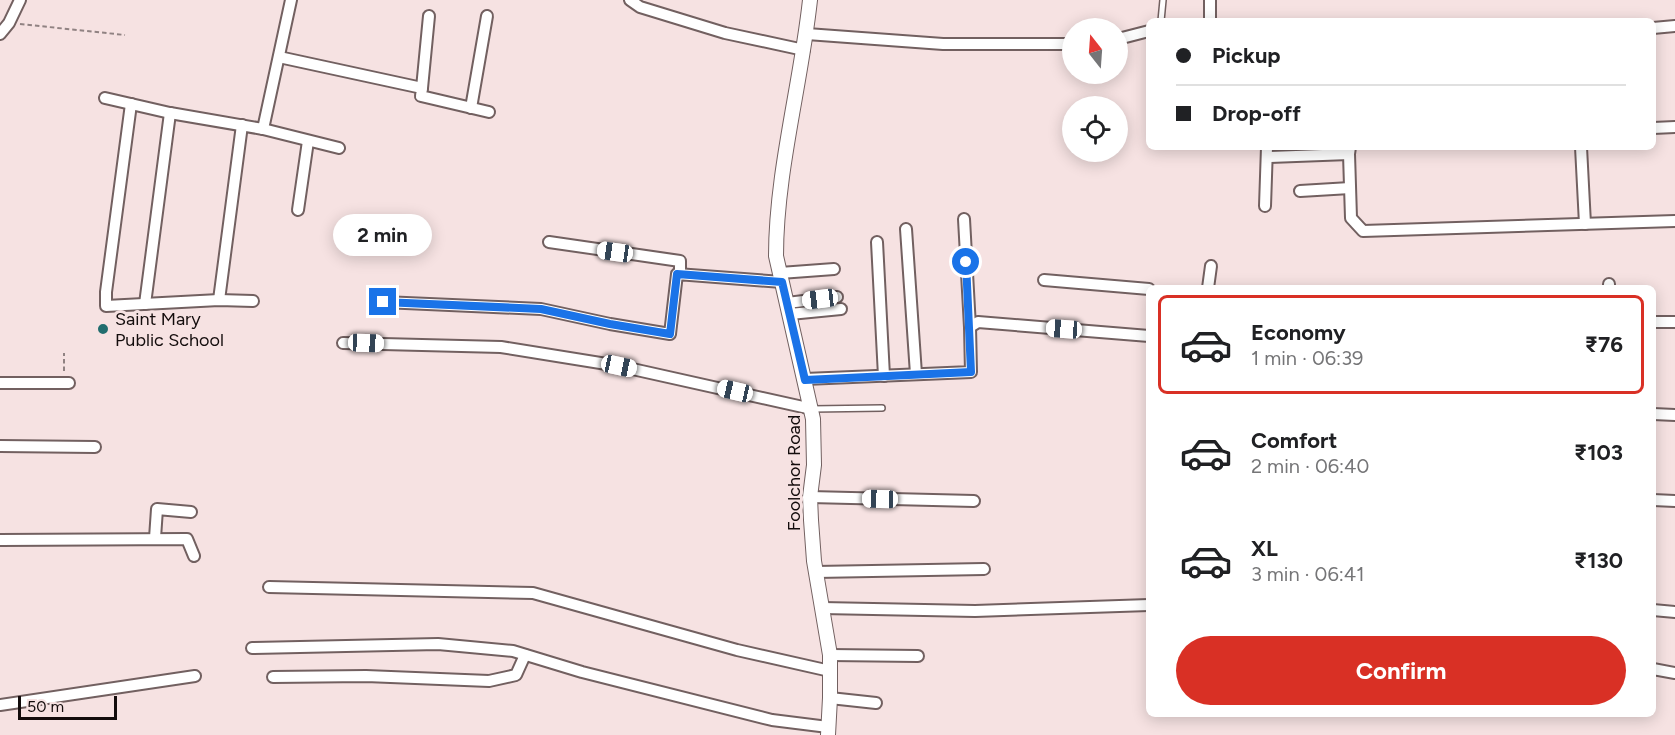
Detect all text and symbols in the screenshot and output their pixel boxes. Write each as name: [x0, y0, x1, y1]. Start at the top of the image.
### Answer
north arrow: [1062, 18, 1128, 84]
map controls: [1062, 18, 1128, 162]
text: Pickup: [1212, 42, 1281, 69]
button: locate: [1062, 96, 1128, 162]
text: Drop-off: [1212, 100, 1301, 127]
callout: 2 min: [334, 215, 433, 257]
text: 2 min: [357, 223, 408, 247]
car: [596, 241, 634, 263]
route start: [952, 248, 979, 275]
route end: [369, 288, 396, 315]
car: [801, 288, 839, 310]
place label: Saint Mary Public School: [115, 308, 224, 351]
icon: car: [1179, 318, 1233, 372]
car: [1045, 319, 1083, 339]
text: Economy: [1251, 319, 1346, 346]
marker: Saint Mary Public School: [96, 322, 110, 336]
text: ₹76: [1585, 331, 1623, 358]
car: [348, 333, 384, 353]
text: 1 min · 06:39: [1251, 346, 1363, 370]
car: [600, 353, 638, 379]
car: [715, 378, 755, 404]
street label: Foolchor Road: [783, 415, 805, 531]
icon: car: [1179, 426, 1233, 480]
text: Comfort: [1251, 427, 1337, 454]
text: ₹103: [1574, 439, 1623, 466]
text: 2 min · 06:40: [1251, 454, 1369, 478]
car: [862, 490, 898, 508]
icon: car: [1179, 534, 1233, 588]
text: XL: [1251, 535, 1278, 562]
text: ₹130: [1574, 547, 1623, 574]
text: 3 min · 06:41: [1251, 562, 1364, 586]
button: Confirm: [1176, 636, 1626, 705]
scale bar: [18, 693, 117, 720]
text: 50 m: [27, 697, 64, 716]

